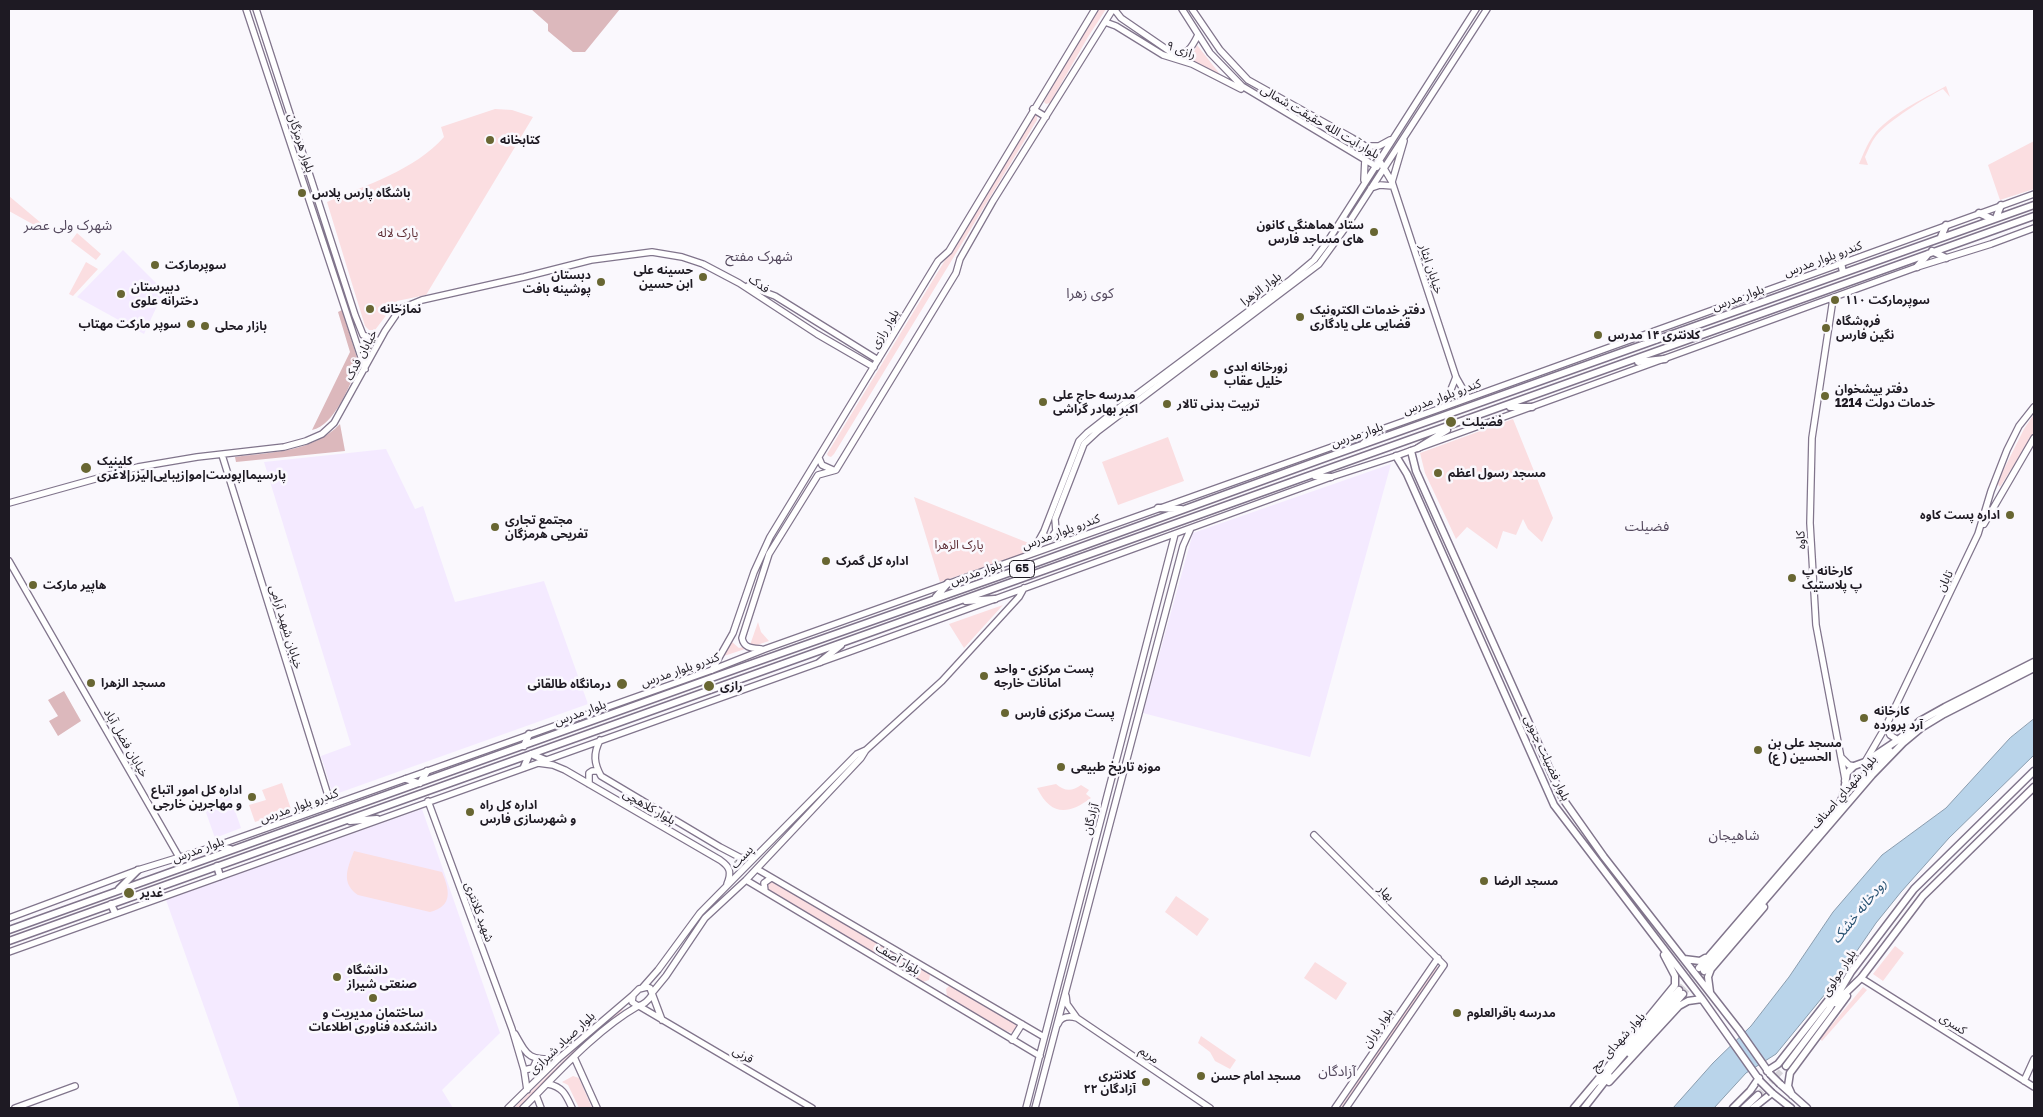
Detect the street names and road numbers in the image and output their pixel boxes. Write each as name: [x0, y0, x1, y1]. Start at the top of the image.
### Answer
street label: رازی ۹: [1164, 38, 1198, 62]
street label: بلوار آیت الله حقیقت شمالی: [1258, 82, 1382, 162]
street label: بلوار هرمزگان: [285, 112, 317, 174]
street label: کندرو بلوار مدرس: [1782, 238, 1864, 280]
street label: خیابان ایثار: [1416, 242, 1446, 296]
street label: بلوار الزهرا: [1238, 269, 1284, 309]
street label: فدک: [746, 272, 772, 296]
street label: بلوار مدرس: [1710, 282, 1766, 314]
street label: بلوار رازی: [868, 307, 902, 351]
street label: خیابان فدک: [342, 327, 380, 383]
street label: کندرو بلوار مدرس: [1401, 376, 1483, 418]
street label: بلوار مدرس: [1329, 419, 1385, 451]
street label: کندرو بلوار مدرس: [1020, 511, 1102, 553]
street label: کاوه: [1793, 530, 1809, 550]
street label: بلوار مدرس: [948, 557, 1004, 589]
road number: 65: [1010, 560, 1034, 578]
street label: تابان: [1934, 568, 1956, 594]
street label: خیابان شهید آرامی: [266, 583, 306, 671]
street label: کندرو بلوار مدرس: [639, 650, 721, 690]
street label: بلوار مدرس: [552, 697, 608, 729]
street label: خیابان فضل آباد: [101, 706, 151, 780]
street label: بلوار فضیلت جنوبی: [1521, 713, 1573, 803]
street label: بلوار شهداي اصناف: [1808, 752, 1880, 832]
street label: کندرو بلوار مدرس: [258, 786, 340, 826]
street label: بلوار کلاهچی: [620, 786, 678, 828]
street label: آزادگان: [1080, 802, 1102, 836]
street label: بلوار مدرس: [170, 834, 226, 866]
street label: پست: [727, 842, 757, 872]
street label: شهید کلانتری: [461, 880, 497, 944]
street label: بهار: [1375, 882, 1397, 904]
street label: بلوار آصف: [873, 940, 923, 978]
street label: بلوار مولوی: [1819, 947, 1859, 999]
street label: بلوار باران: [1360, 1005, 1396, 1051]
street label: بلوار صیاد شیرازی: [526, 1009, 598, 1077]
street label: بلوار شهدای حج: [1588, 1010, 1648, 1074]
street label: کسری: [1937, 1010, 1969, 1038]
street label: قرنی: [730, 1043, 756, 1067]
street label: مریم: [1136, 1043, 1162, 1067]

